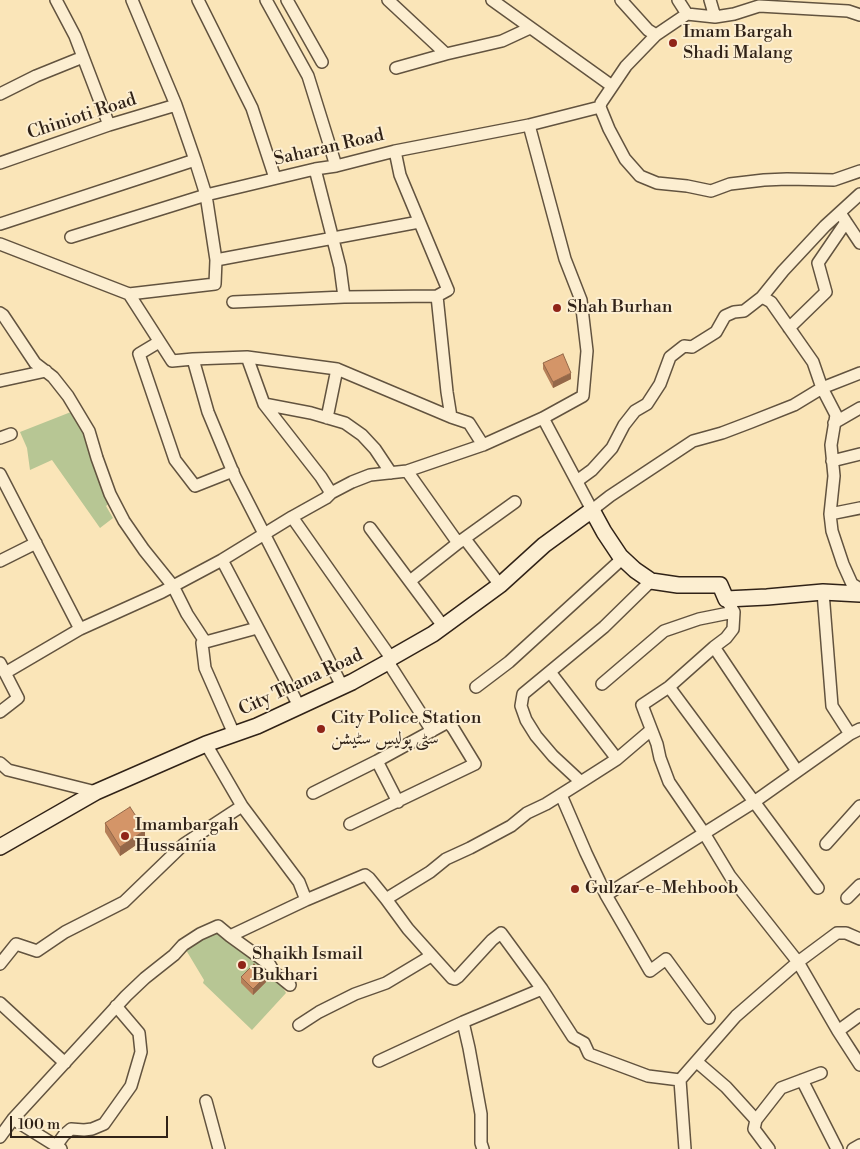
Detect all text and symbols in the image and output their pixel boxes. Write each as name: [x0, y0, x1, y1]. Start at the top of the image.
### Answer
place label: Imam Bargah Shadi Malang: [683, 22, 793, 64]
marker: Imam Bargah Shadi Malang: [667, 37, 679, 49]
street label: Chinioti Road: [25, 89, 139, 145]
street label: Saharan Road: [272, 125, 386, 171]
place label: Shah Burhan: [567, 297, 673, 319]
marker: Shah Burhan: [551, 302, 563, 314]
street label: City Thana Road: [236, 645, 366, 721]
place label: City Police Station سٹی پولیس سٹیشن: [331, 708, 482, 751]
marker: City Police Station سٹی پولیس سٹیشن: [315, 723, 327, 735]
place label: Imambargah Hussainia: [135, 815, 239, 858]
marker: Imambargah Hussainia: [119, 830, 131, 842]
place label: Gulzar-e-Mehboob: [585, 878, 738, 900]
marker: Gulzar-e-Mehboob: [569, 883, 581, 895]
place label: Shaikh Ismail Bukhari: [252, 944, 363, 986]
marker: Shaikh Ismail Bukhari: [236, 959, 248, 971]
scale bar: [12, 1106, 170, 1138]
text: 100 m: [18, 1115, 60, 1134]

